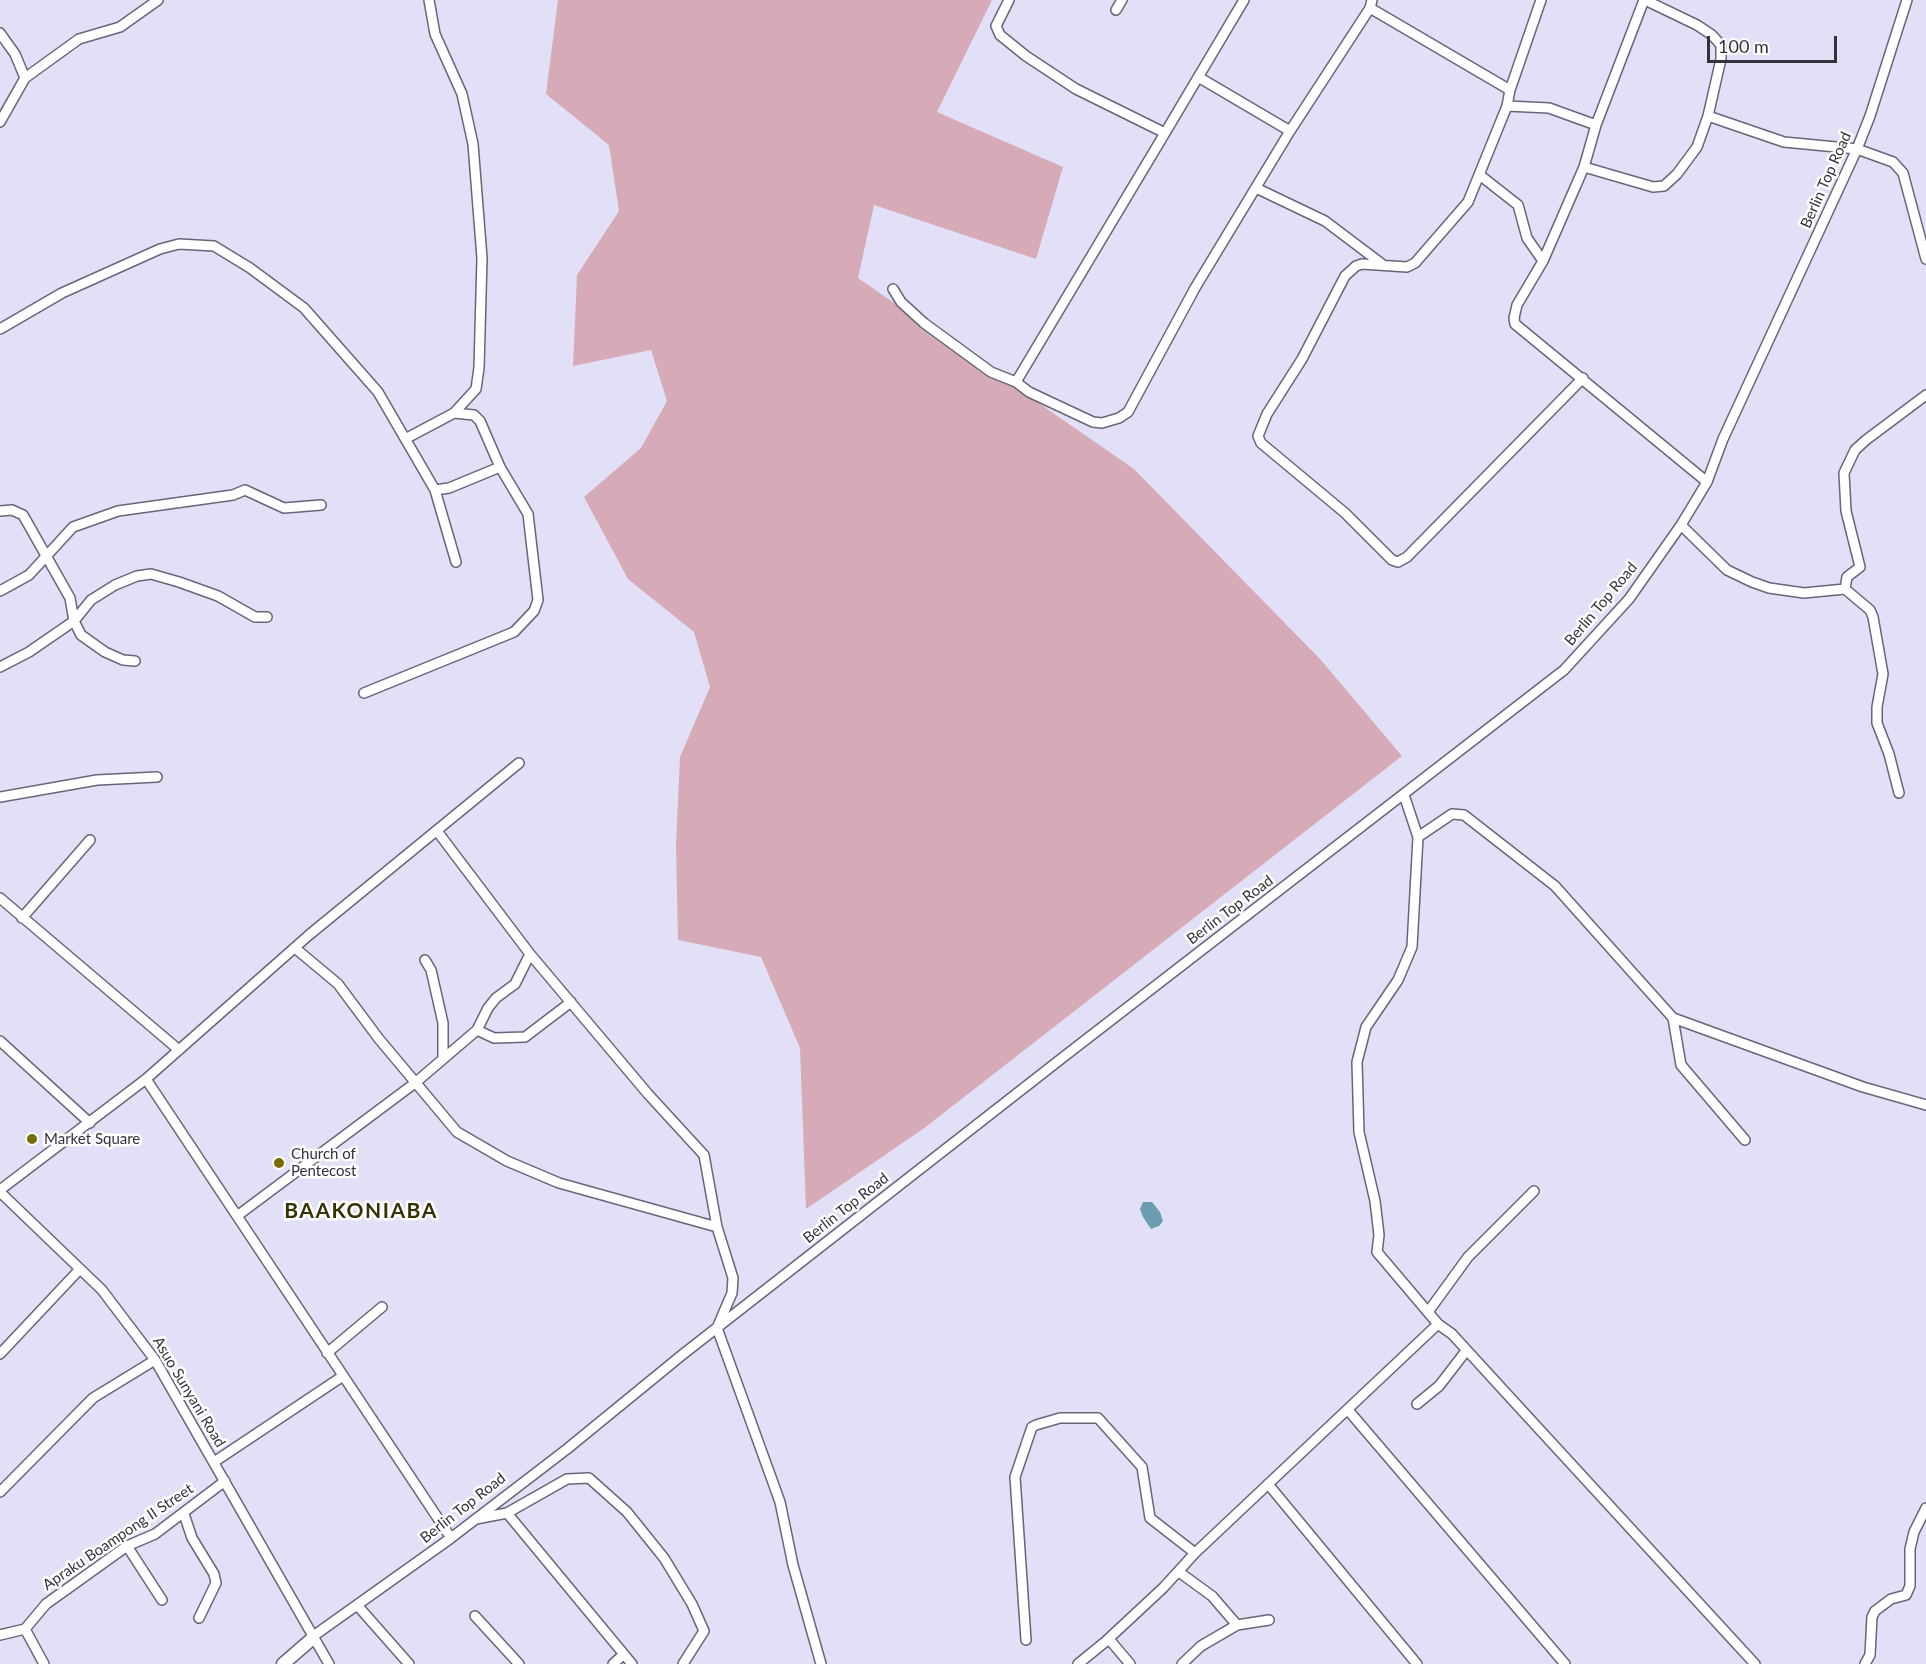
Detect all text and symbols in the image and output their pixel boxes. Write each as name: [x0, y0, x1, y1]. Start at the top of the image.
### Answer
scale bar: [1710, 24, 1840, 62]
text: 100 m: [1718, 35, 1769, 57]
street label: Berlin Top Road: [1797, 129, 1855, 231]
street label: Berlin Top Road: [1561, 559, 1641, 649]
street label: Berlin Top Road: [1183, 872, 1277, 948]
place label: Market Square: [44, 1130, 140, 1148]
marker: Market Square: [25, 1132, 39, 1146]
place label: Church of Pentecost: [291, 1145, 356, 1180]
marker: Church of Pentecost: [272, 1156, 286, 1170]
street label: Berlin Top Road: [800, 1169, 892, 1247]
district label: BAAKONIABA: [284, 1198, 438, 1224]
street label: Asuo Sunyani Road: [149, 1333, 229, 1451]
street label: Berlin Top Road: [417, 1469, 509, 1547]
street label: Apraku Boampong II Street: [39, 1480, 197, 1594]

